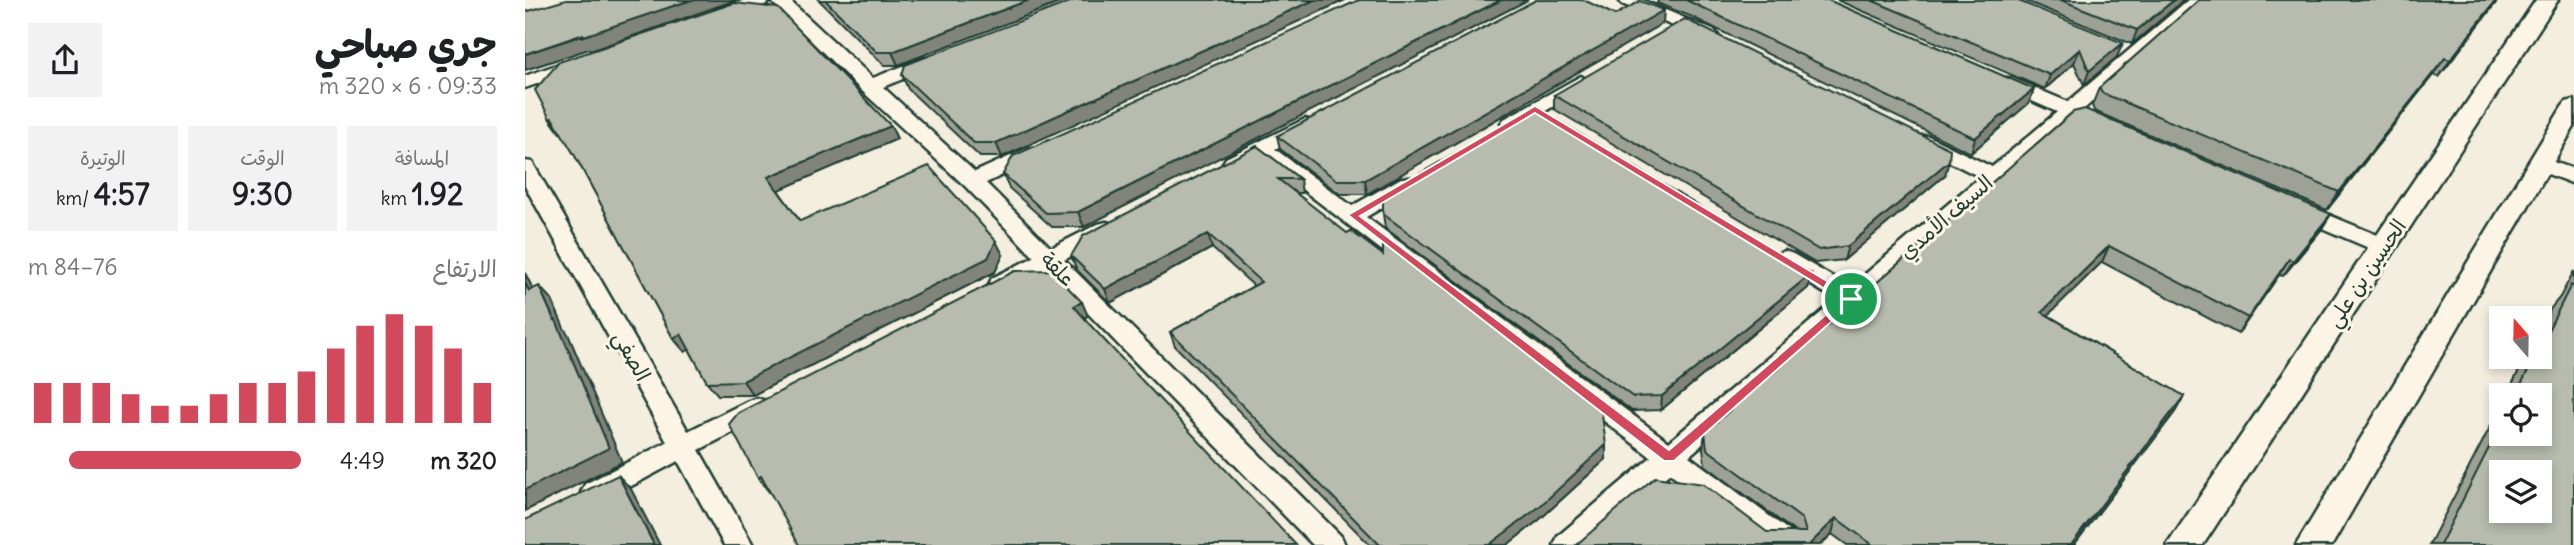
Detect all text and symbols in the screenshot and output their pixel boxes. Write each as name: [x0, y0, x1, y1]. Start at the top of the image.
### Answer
text: جري صباحي: [314, 21, 497, 68]
button: share: [28, 23, 102, 97]
text: 09:33 · 6 × 320 m: [319, 71, 497, 100]
text: الوتيرة: [80, 146, 126, 170]
text: الوقت: [240, 146, 285, 170]
text: المسافة: [395, 146, 449, 170]
street label: السيف الأمدي: [1894, 169, 2000, 267]
text: 4:57: [94, 175, 150, 213]
text: 9:30: [232, 175, 293, 213]
text: 1.92: [412, 175, 464, 213]
text: /km: [56, 186, 94, 210]
text: km: [381, 186, 412, 210]
street label: الحسين بن علي: [2320, 214, 2417, 336]
street label: علقة: [1035, 246, 1081, 292]
text: 76–84 m: [28, 252, 118, 281]
text: الارتفاع: [433, 254, 497, 283]
pin: [1821, 269, 1881, 329]
icon: arrive: [1832, 280, 1870, 318]
north arrow: [2489, 306, 2551, 369]
map controls: [2489, 306, 2552, 523]
street label: الصفي: [602, 326, 657, 389]
button: locate: [2489, 383, 2552, 446]
text: 4:49: [340, 446, 385, 475]
text: 320 m: [431, 446, 497, 475]
button: layers: [2489, 460, 2552, 523]

